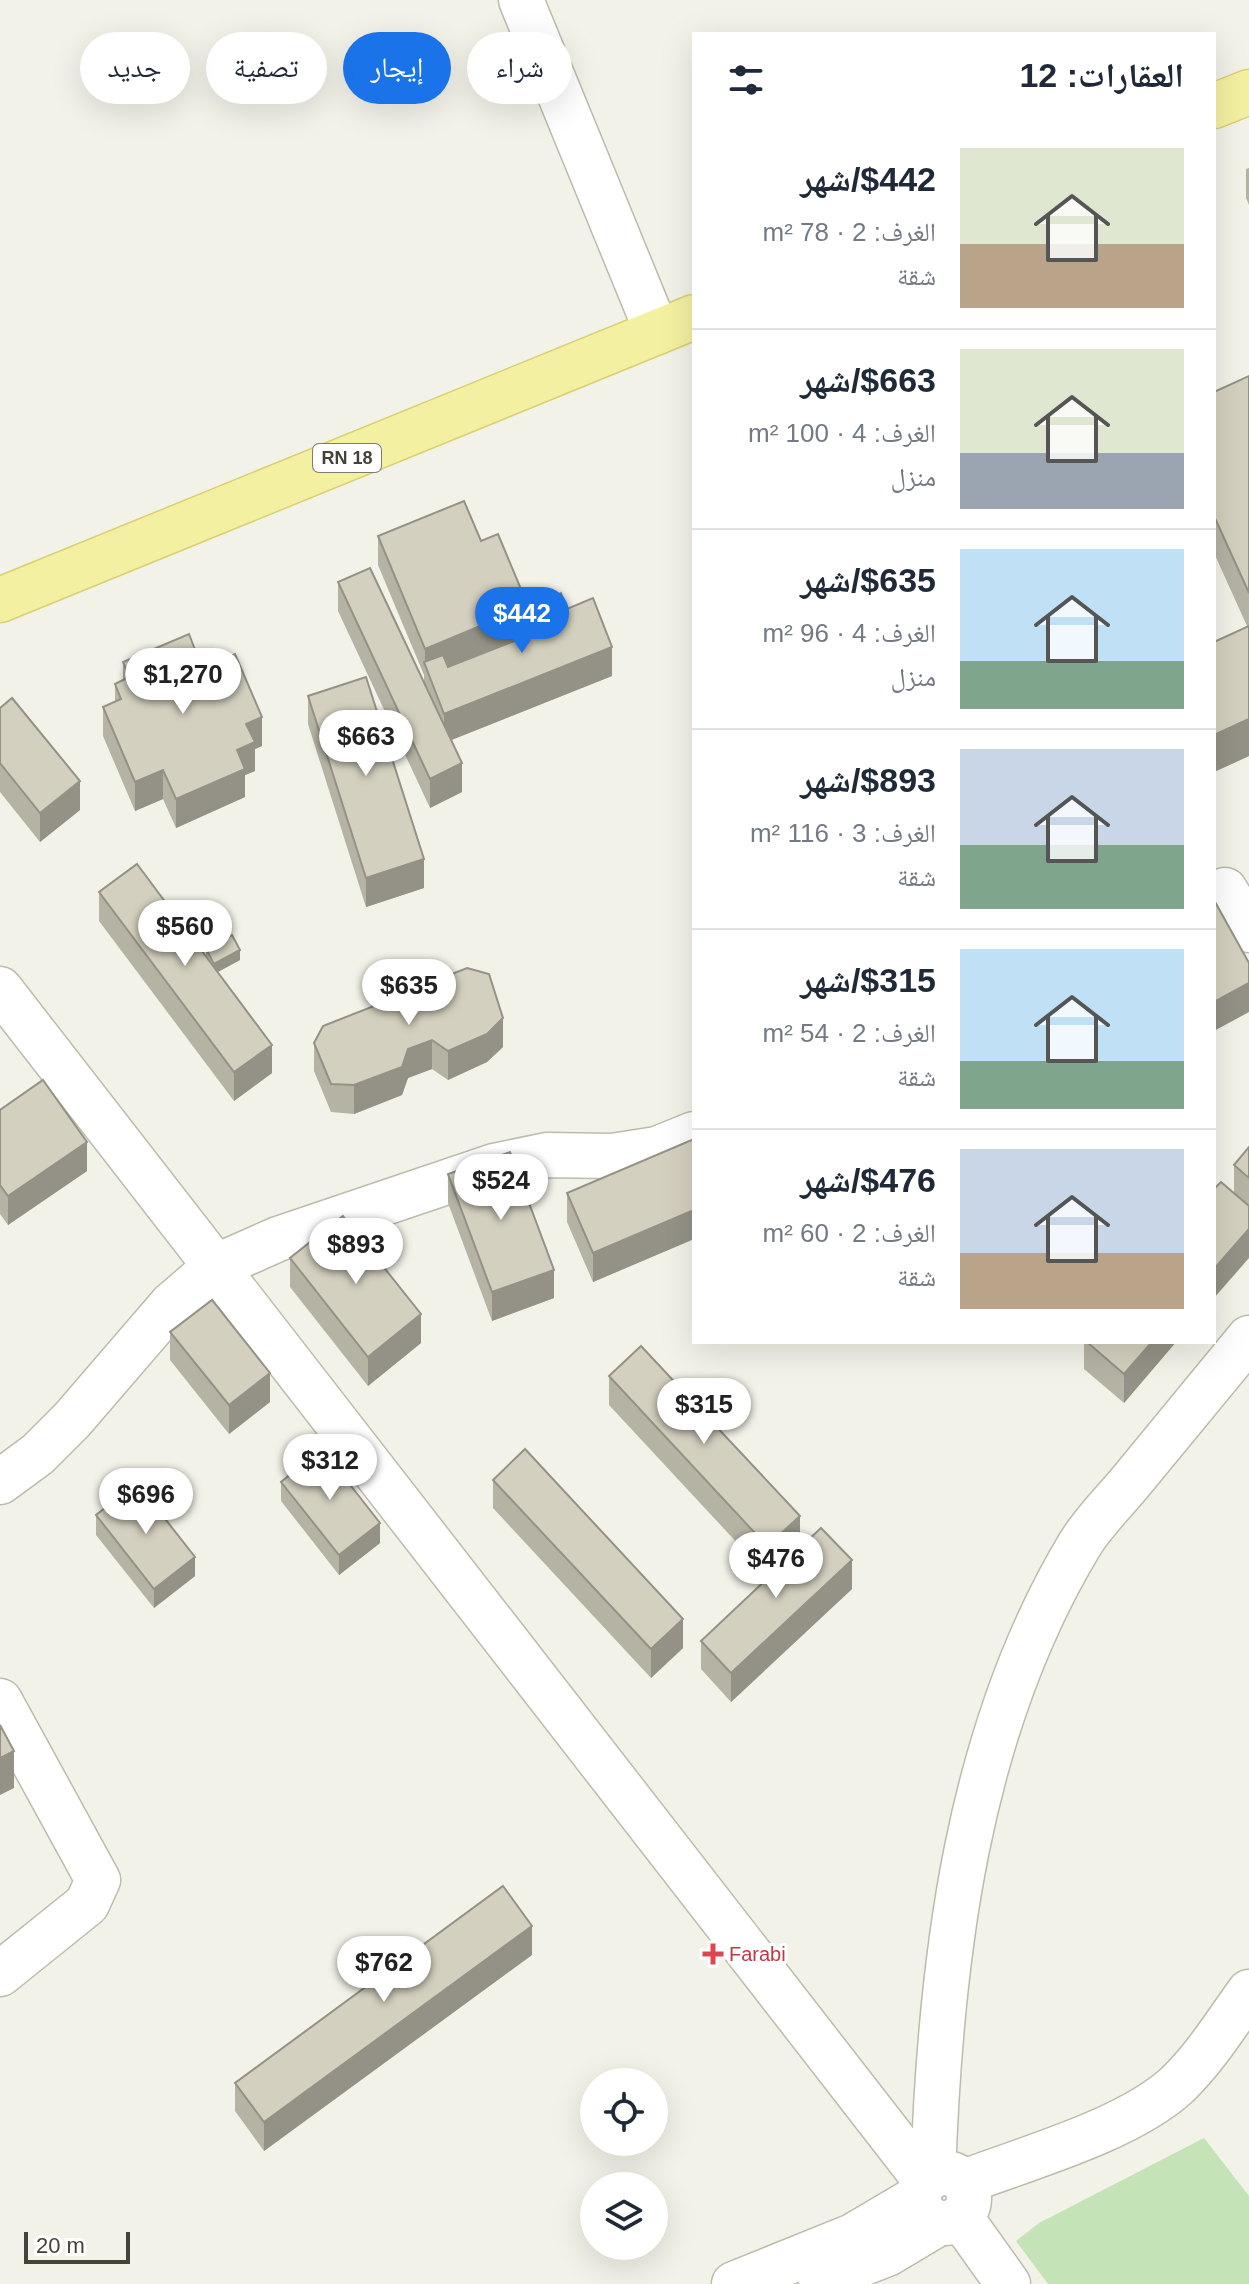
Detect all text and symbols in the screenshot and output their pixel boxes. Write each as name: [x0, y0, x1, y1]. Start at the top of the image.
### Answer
chip: جديد: [80, 32, 190, 104]
chip: تصفية: [206, 32, 327, 104]
chip: إيجار: [343, 32, 451, 104]
chip: شراء: [467, 32, 572, 104]
text: العقارات: 12: [1019, 56, 1184, 94]
icon: filters: [724, 58, 768, 102]
text: $442/شهر: [800, 160, 936, 198]
icon: home: [1024, 180, 1120, 276]
text: الغرف: 2 · 78 m²: [762, 217, 936, 247]
text: شقة: [897, 261, 936, 291]
text: $663/شهر: [800, 361, 936, 399]
icon: home: [1024, 381, 1120, 477]
text: الغرف: 4 · 100 m²: [748, 418, 936, 448]
road number: RN 18: [313, 444, 381, 472]
text: منزل: [891, 462, 936, 492]
text: $635/شهر: [800, 561, 936, 599]
icon: home: [1024, 581, 1120, 677]
pin: $442: [475, 587, 569, 655]
text: $442: [493, 598, 551, 628]
text: الغرف: 4 · 96 m²: [762, 618, 936, 648]
pin: $1,270: [118, 648, 248, 716]
text: $1,270: [143, 659, 223, 689]
text: منزل: [891, 662, 936, 692]
pin: $663: [319, 710, 413, 778]
text: $663: [337, 721, 395, 751]
text: $893/شهر: [800, 761, 936, 799]
icon: home: [1024, 781, 1120, 877]
text: الغرف: 3 · 116 m²: [750, 818, 936, 848]
text: شقة: [897, 862, 936, 892]
pin: $560: [138, 900, 232, 968]
text: $560: [156, 911, 214, 941]
pin: $635: [362, 959, 456, 1027]
text: $315/شهر: [800, 961, 936, 999]
text: $635: [380, 970, 438, 1000]
icon: home: [1024, 981, 1120, 1077]
text: الغرف: 2 · 54 m²: [762, 1018, 936, 1048]
text: شقة: [897, 1062, 936, 1092]
pin: $524: [454, 1154, 548, 1222]
text: $476/شهر: [800, 1161, 936, 1199]
text: $524: [472, 1165, 530, 1195]
icon: home: [1024, 1181, 1120, 1277]
pin: $893: [309, 1218, 403, 1286]
text: الغرف: 2 · 60 m²: [762, 1218, 936, 1248]
text: $893: [327, 1229, 385, 1259]
text: شقة: [897, 1262, 936, 1292]
pin: $315: [657, 1378, 751, 1446]
text: $315: [675, 1389, 733, 1419]
pin: $312: [283, 1434, 377, 1502]
text: $312: [301, 1445, 359, 1475]
pin: $696: [99, 1468, 193, 1536]
text: $696: [117, 1479, 175, 1509]
pin: $476: [729, 1532, 823, 1600]
text: $476: [747, 1543, 805, 1573]
pin: $762: [337, 1936, 431, 2004]
place label: Farabi: [729, 1943, 786, 1965]
marker: Farabi: [704, 1945, 722, 1963]
text: $762: [355, 1947, 413, 1977]
map controls: [580, 2068, 668, 2260]
button: locate: [580, 2068, 668, 2156]
button: layers: [580, 2172, 668, 2260]
scale bar: [24, 2228, 130, 2264]
text: 20 m: [36, 2233, 85, 2258]

